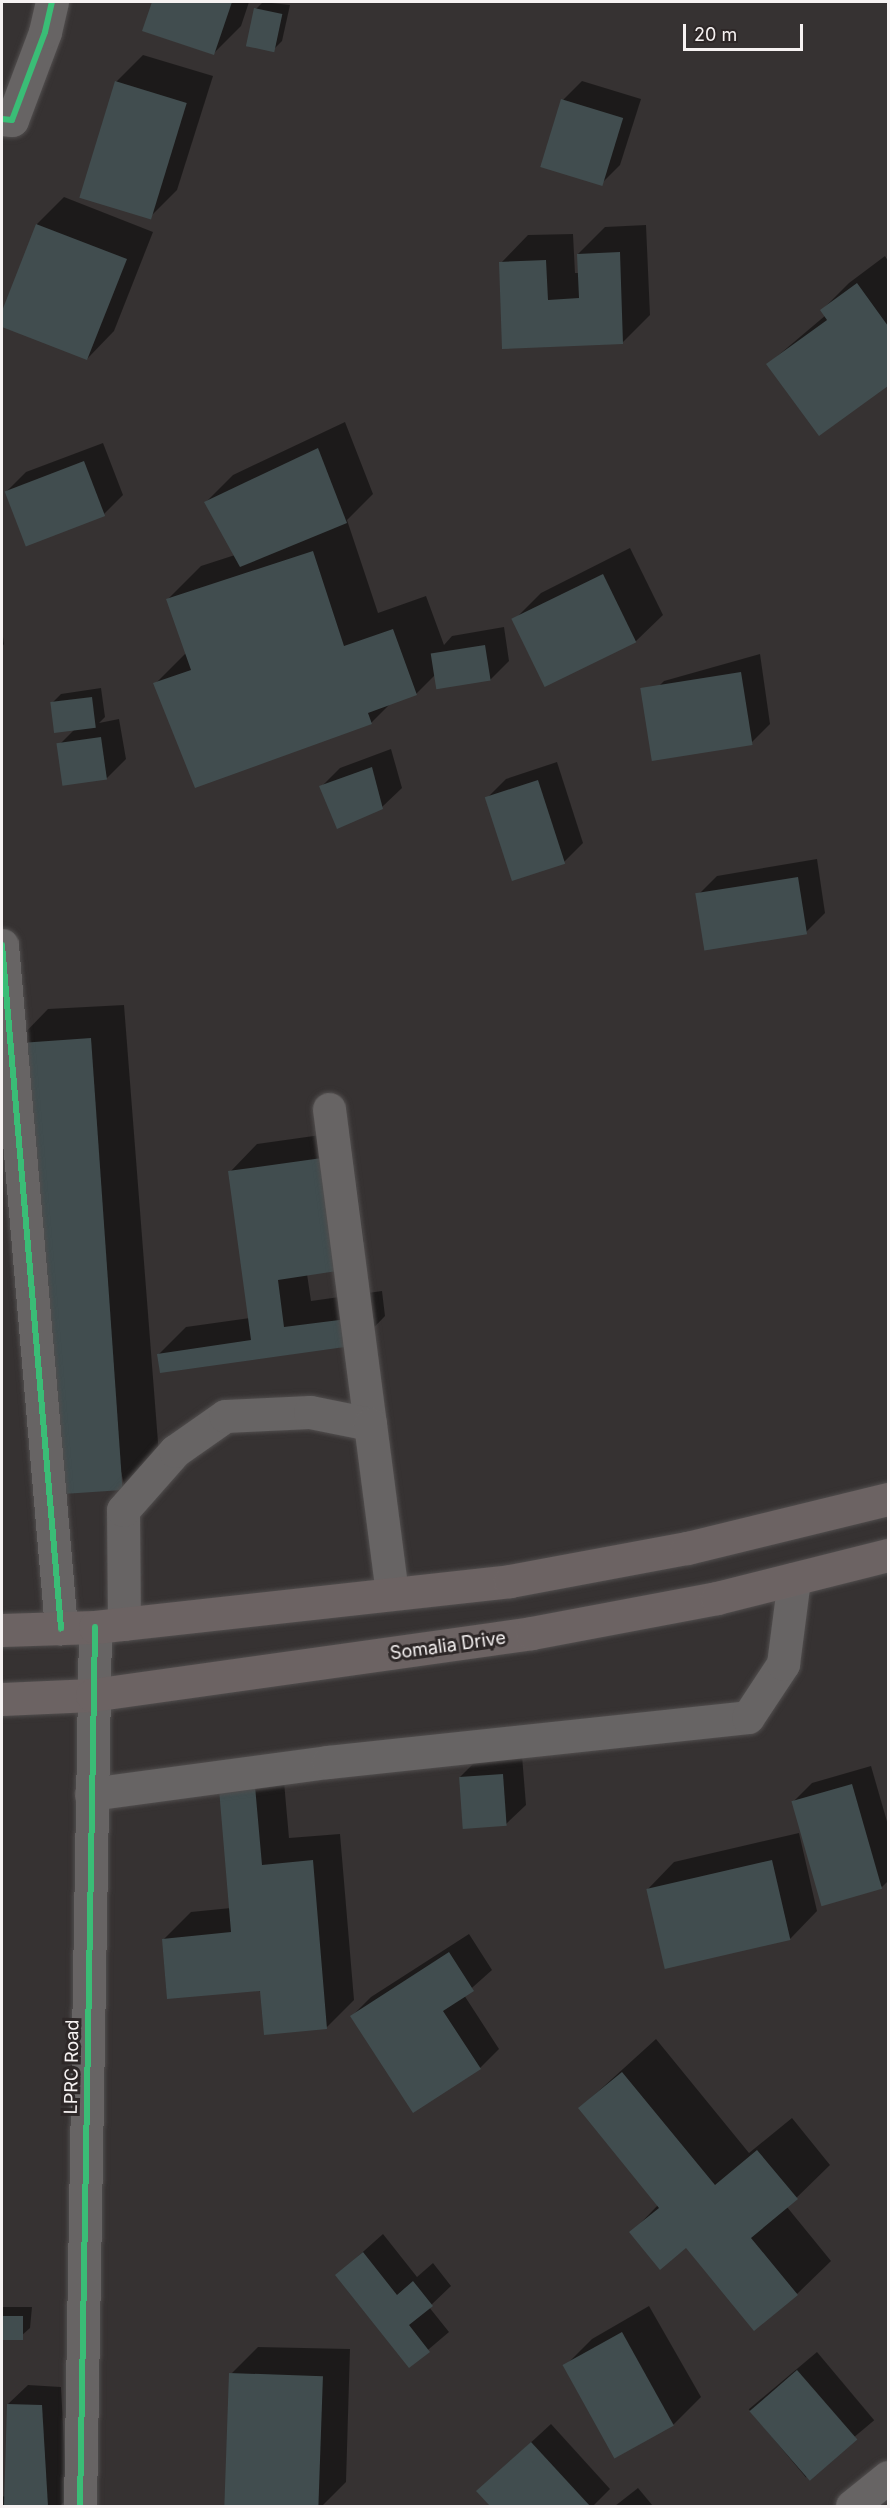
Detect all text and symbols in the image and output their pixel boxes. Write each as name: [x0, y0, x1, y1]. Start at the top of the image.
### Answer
scale bar: [686, 12, 806, 50]
text: 20 m: [694, 24, 737, 45]
street label: Somalia Drive: [389, 1627, 507, 1665]
street label: LPRC Road: [60, 2019, 84, 2115]

